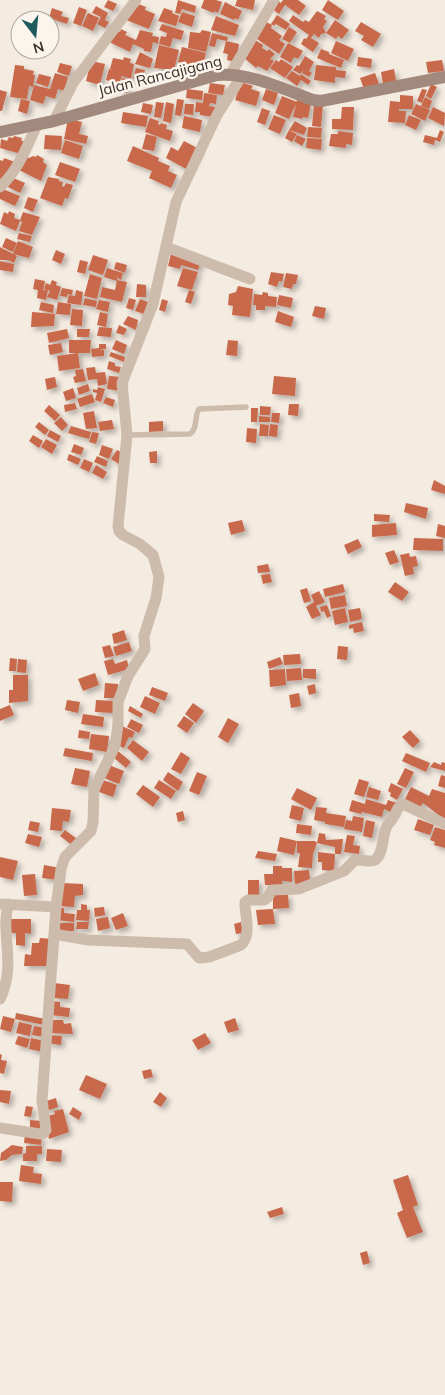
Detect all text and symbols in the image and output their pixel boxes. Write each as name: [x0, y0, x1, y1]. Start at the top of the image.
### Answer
north arrow: [10, 10, 60, 60]
text: N: [31, 37, 46, 58]
street label: Jalan Rancajigang: [96, 51, 224, 100]

